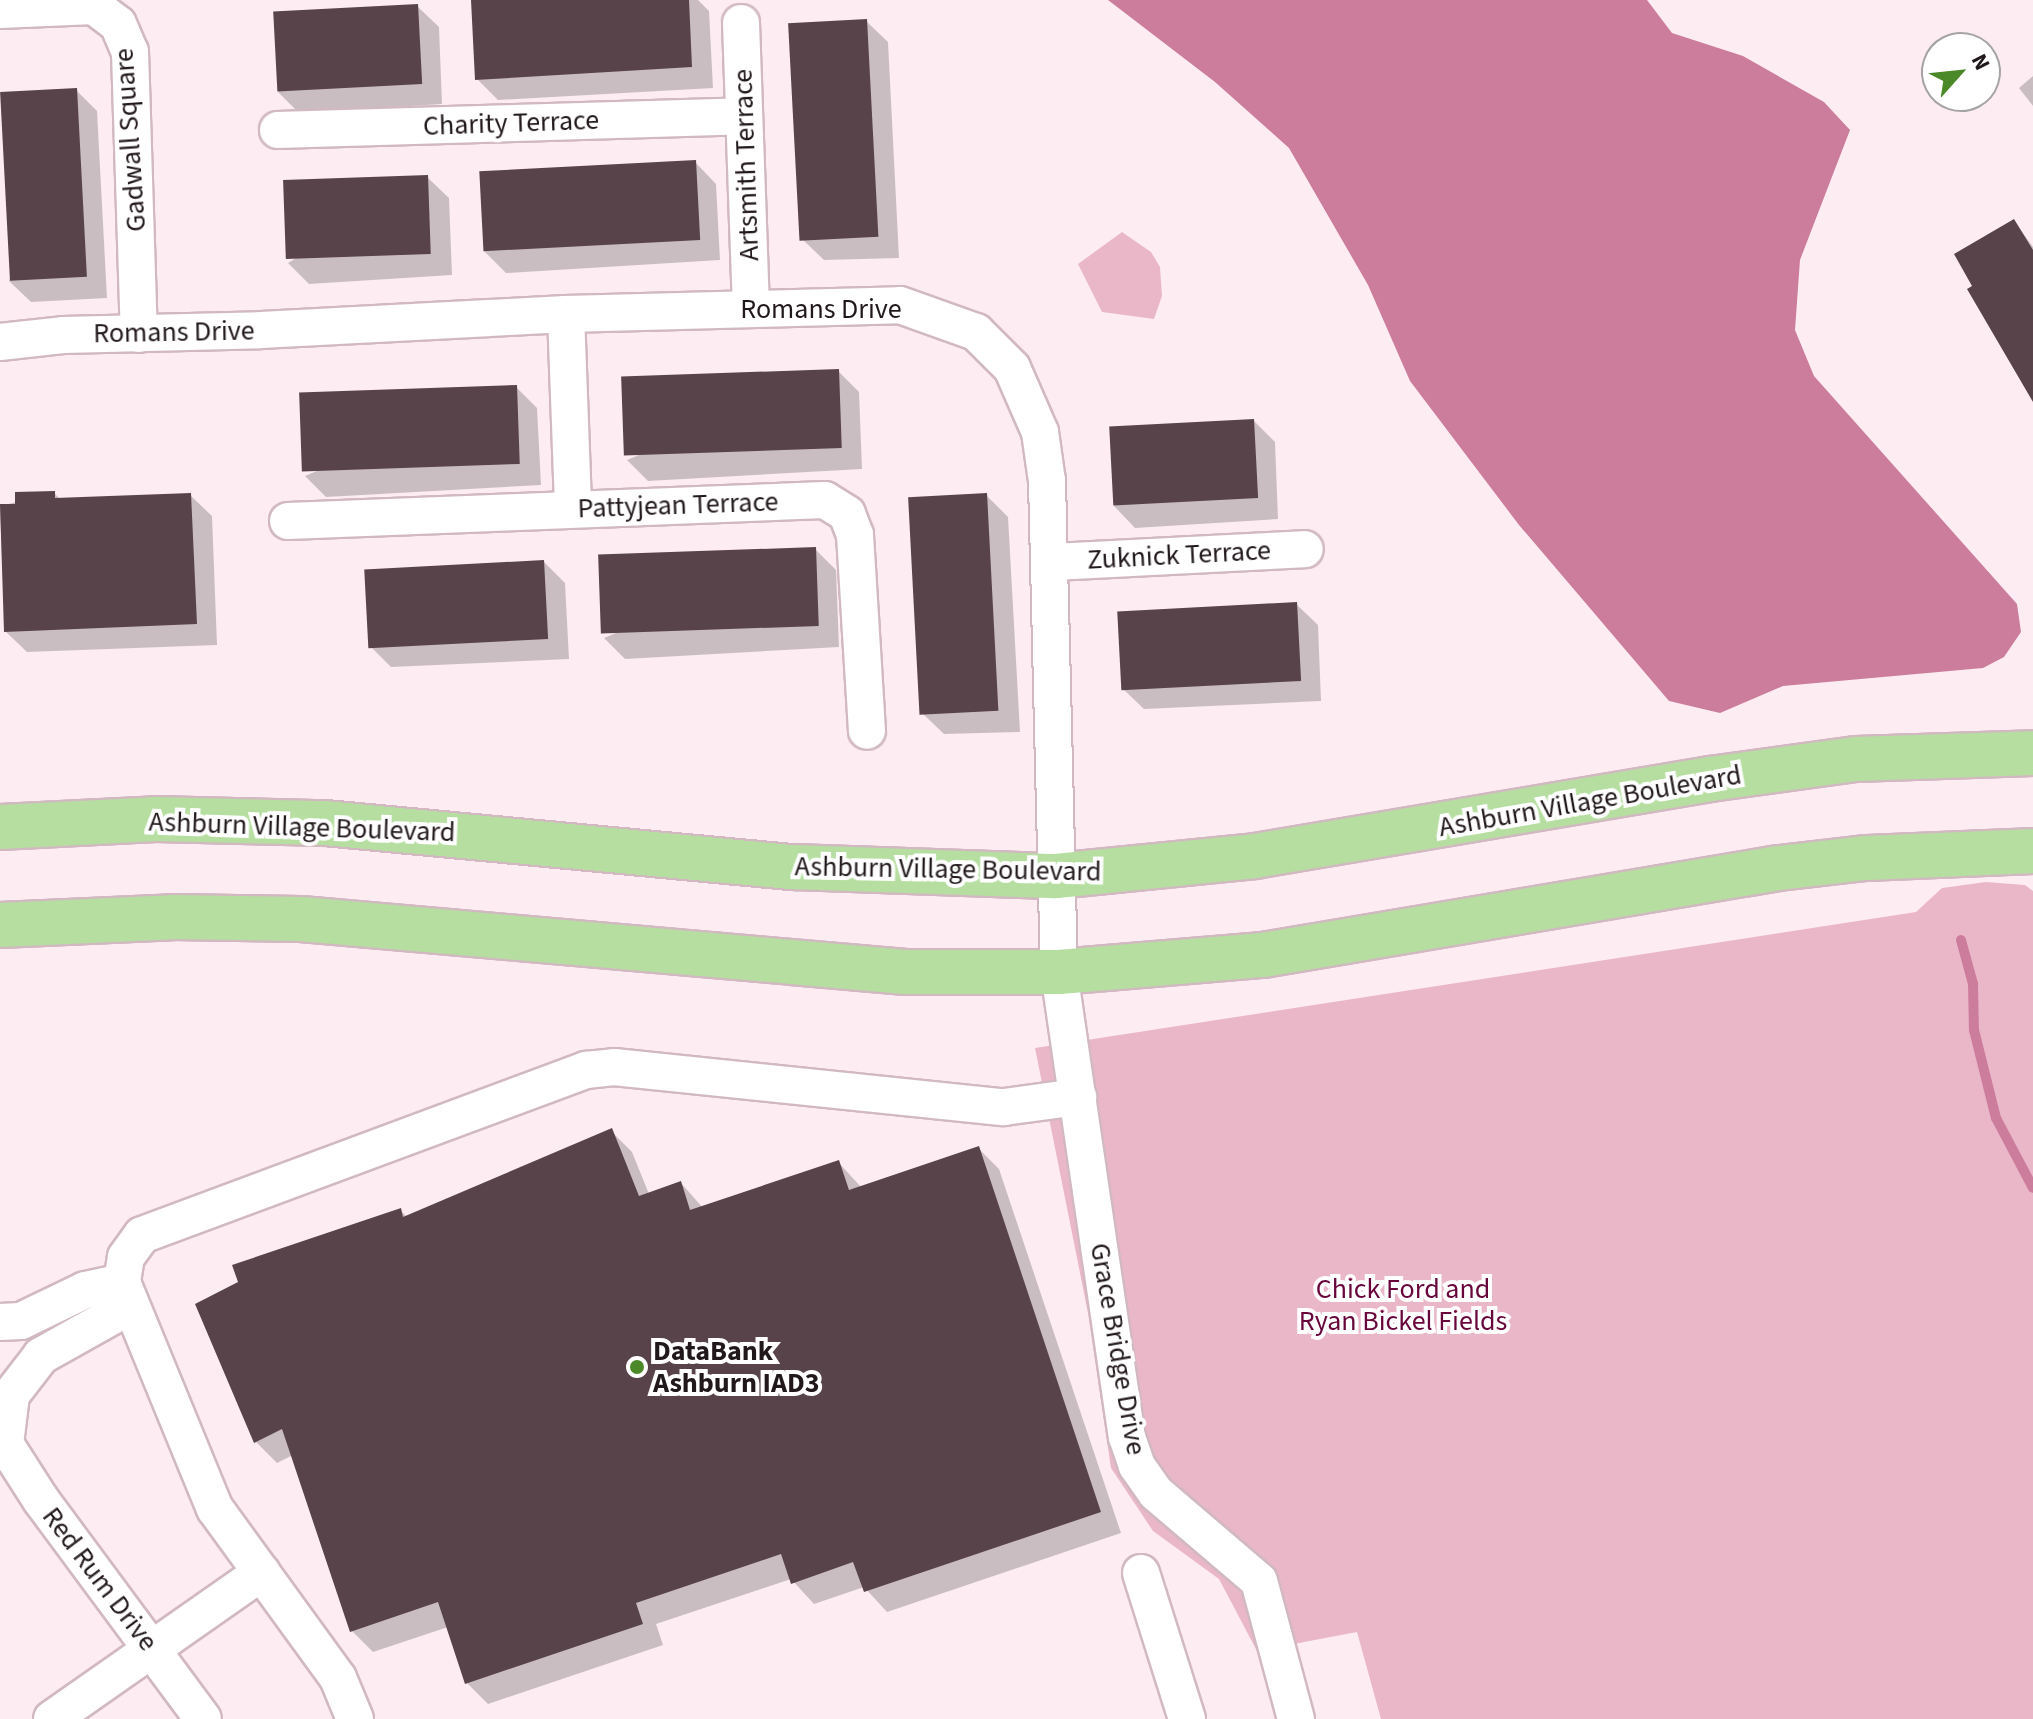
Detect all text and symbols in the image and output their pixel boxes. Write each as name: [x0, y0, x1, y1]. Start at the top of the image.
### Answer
north arrow: [1921, 32, 2001, 112]
street label: Gadwall Square: [107, 47, 153, 233]
text: N: [1963, 48, 1998, 76]
street label: Artsmith Terrace: [726, 68, 766, 262]
street label: Charity Terrace: [422, 103, 600, 143]
street label: Romans Drive: [740, 292, 902, 326]
street label: Romans Drive: [93, 314, 255, 350]
street label: Pattyjean Terrace: [577, 485, 779, 525]
street label: Zuknick Terrace: [1086, 533, 1272, 577]
street label: Ashburn Village Boulevard: [1436, 758, 1744, 844]
street label: Ashburn Village Boulevard: [148, 805, 456, 849]
street label: Ashburn Village Boulevard: [794, 850, 1102, 888]
street label: Grace Bridge Drive: [1083, 1240, 1153, 1458]
park label: Chick Ford and Ryan Bickel Fields: [1299, 1272, 1507, 1338]
place label: DataBank Ashburn IAD3: [653, 1334, 820, 1400]
marker: DataBank Ashburn IAD3: [628, 1358, 646, 1376]
street label: Red Rum Drive: [35, 1500, 165, 1658]

